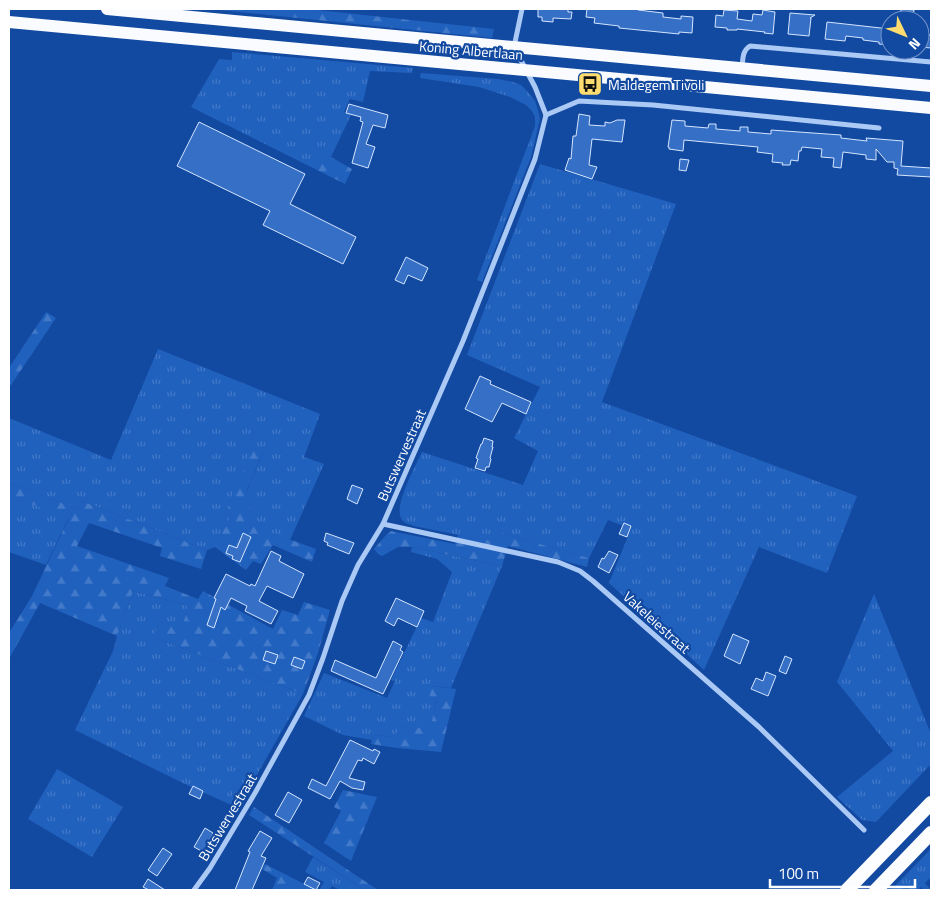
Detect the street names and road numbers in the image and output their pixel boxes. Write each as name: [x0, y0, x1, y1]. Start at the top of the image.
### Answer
street label: Koning Albertlaan: [418, 35, 524, 65]
street label: Butswervestraat: [371, 406, 431, 504]
street label: Vakeleiestraat: [619, 586, 695, 658]
street label: Butswervestraat: [193, 769, 261, 865]

